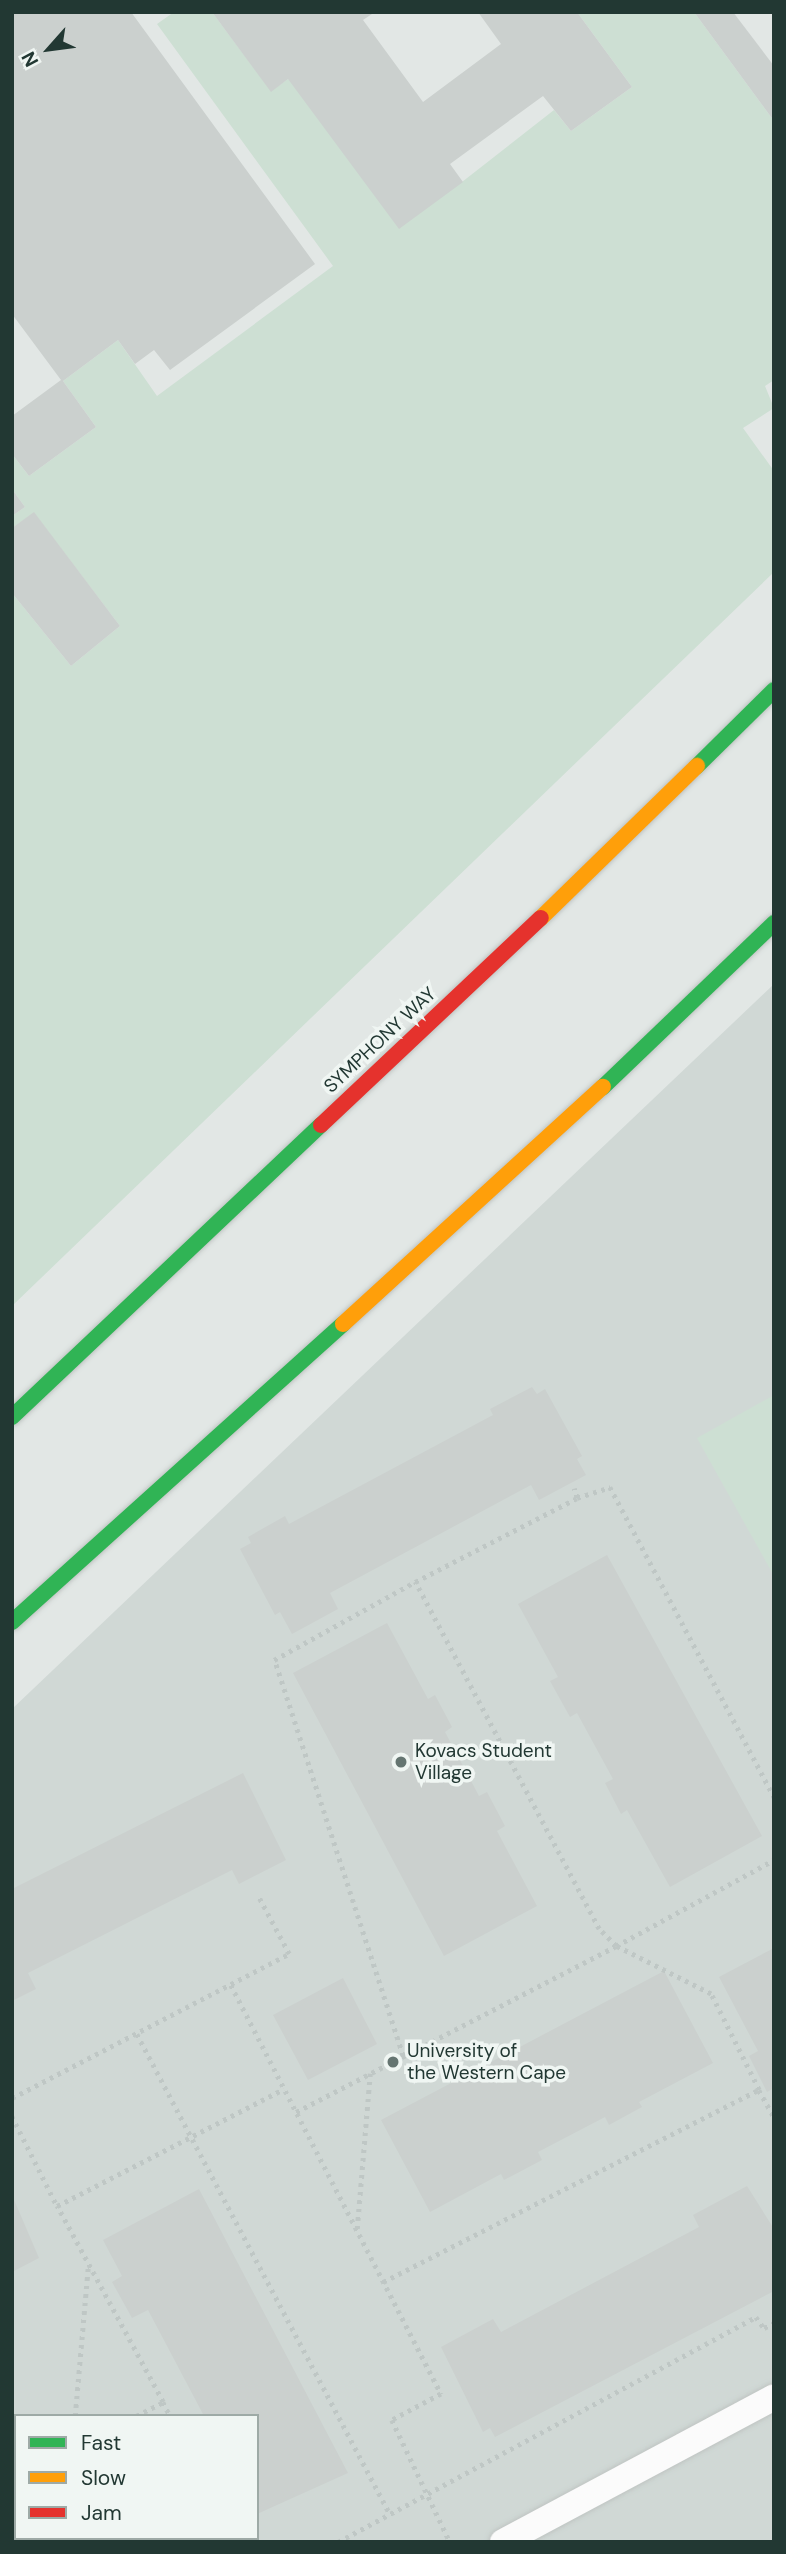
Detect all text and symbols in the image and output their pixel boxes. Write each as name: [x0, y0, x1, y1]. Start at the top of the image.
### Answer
north arrow: [14, 14, 84, 84]
text: N: [16, 47, 44, 71]
street label: SYMPHONY WAY: [319, 982, 441, 1098]
place label: Kovacs Student Village: [415, 1740, 552, 1784]
marker: Kovacs Student Village: [393, 1754, 409, 1770]
place label: University of the Western Cape: [407, 2040, 566, 2084]
marker: University of the Western Cape: [385, 2054, 401, 2070]
legend: [14, 2414, 259, 2540]
text: Fast: [81, 2429, 121, 2457]
text: Slow: [81, 2464, 126, 2492]
text: Jam: [81, 2499, 122, 2527]

